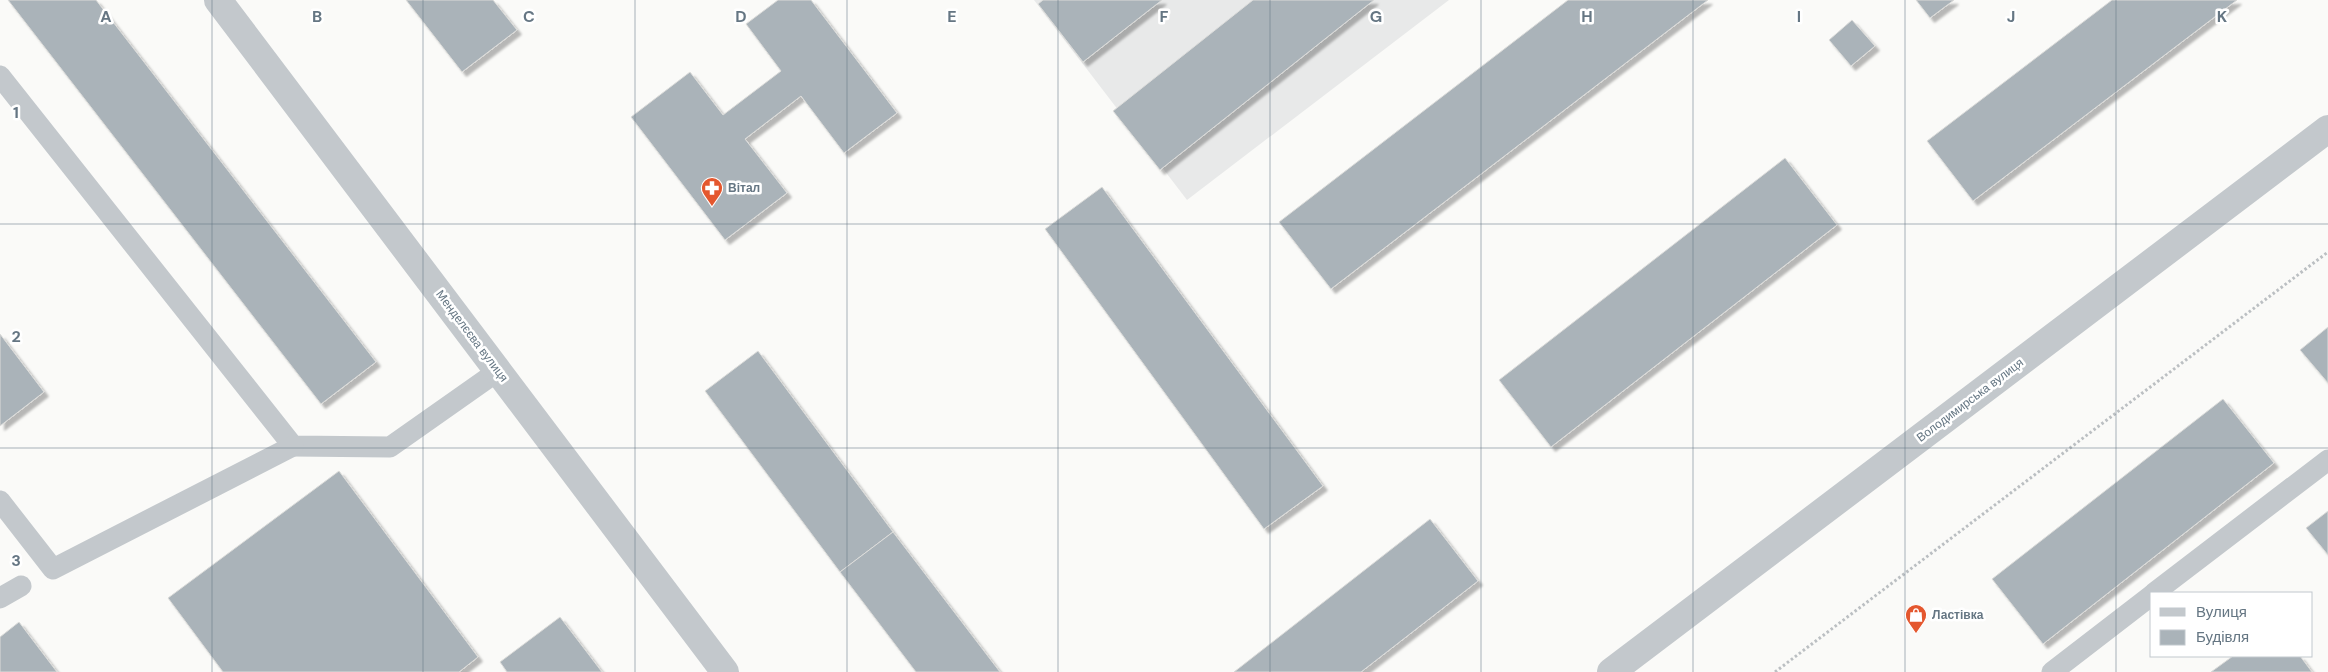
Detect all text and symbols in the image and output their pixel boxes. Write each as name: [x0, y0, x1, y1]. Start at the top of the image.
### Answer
text: A: [100, 6, 112, 27]
text: B: [312, 6, 322, 27]
text: C: [523, 6, 535, 27]
text: D: [735, 6, 747, 27]
text: E: [947, 6, 957, 27]
text: F: [1160, 6, 1169, 27]
text: G: [1370, 6, 1382, 27]
text: H: [1581, 6, 1593, 27]
text: I: [1797, 6, 1801, 27]
text: J: [2007, 6, 2015, 27]
text: K: [2217, 6, 2228, 27]
text: 1: [13, 102, 19, 123]
pharmacy icon: Вітал: [700, 176, 724, 207]
place label: Вітал: [728, 180, 760, 196]
street label: Менделєєва вулиця: [432, 287, 512, 385]
text: 2: [11, 326, 21, 347]
street label: Володимирська вулиця: [1913, 355, 2027, 445]
text: 3: [11, 550, 21, 571]
legend: [2150, 592, 2313, 657]
text: Вулиця: [2196, 602, 2247, 622]
shop icon: Ластівка: [1904, 603, 1928, 634]
place label: Ластівка: [1932, 607, 1984, 623]
text: Будівля: [2196, 627, 2249, 647]

